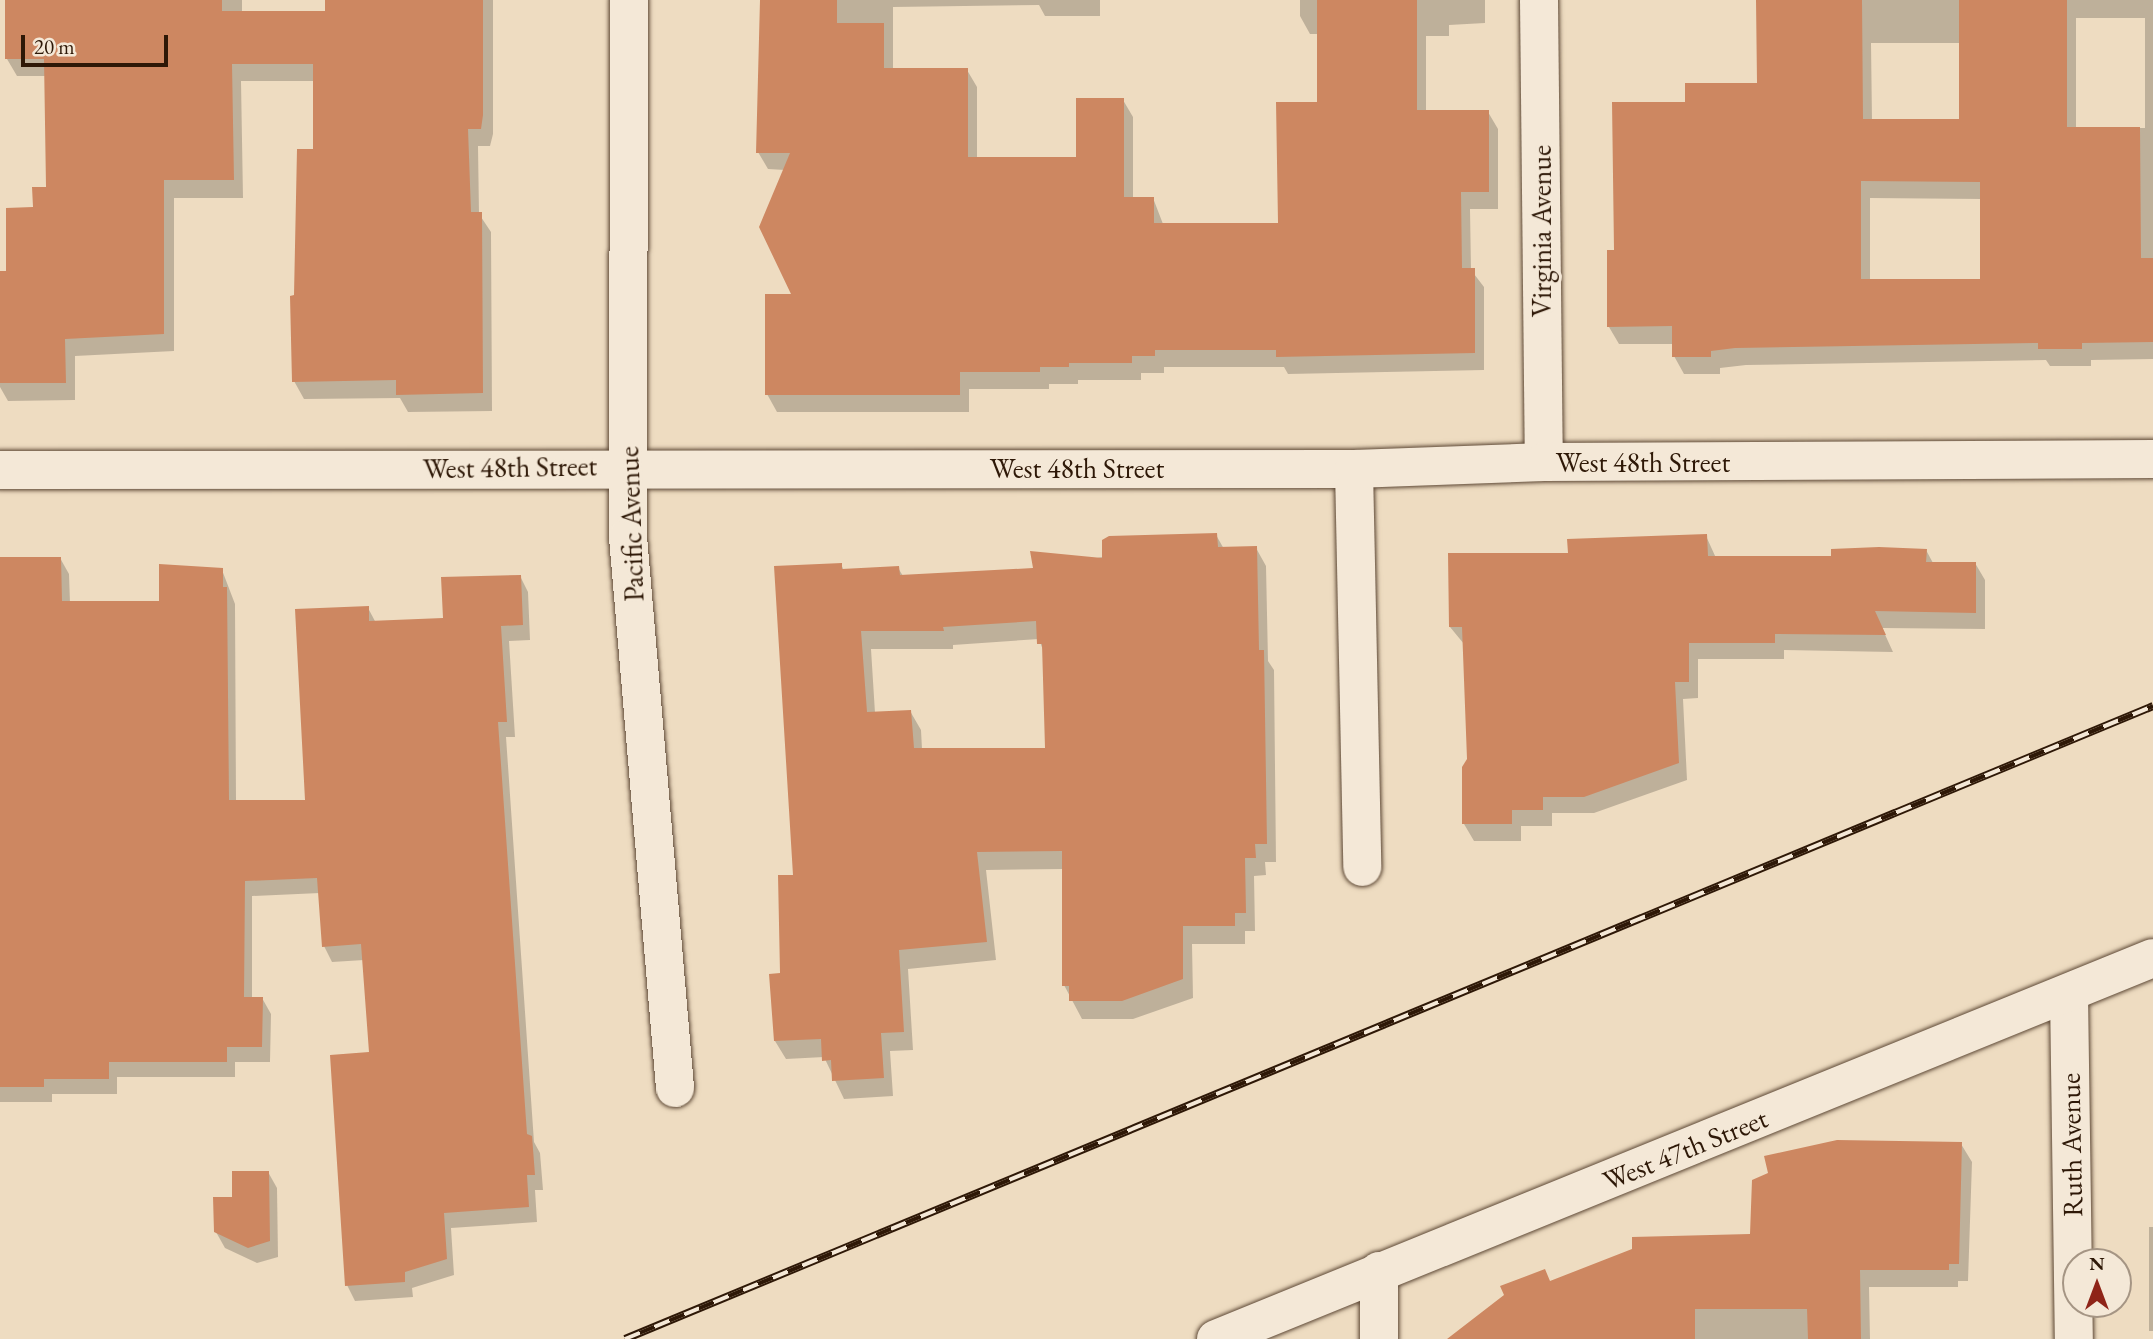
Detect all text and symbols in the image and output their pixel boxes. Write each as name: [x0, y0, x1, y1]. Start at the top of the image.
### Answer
scale bar: [24, 21, 172, 65]
text: 20 m: [34, 33, 75, 60]
street label: Virginia Avenue: [1524, 145, 1558, 317]
street label: West 48th Street: [1556, 445, 1730, 479]
street label: Pacific Avenue: [611, 446, 651, 602]
street label: West 48th Street: [423, 449, 597, 485]
street label: West 48th Street: [990, 451, 1164, 485]
street label: Ruth Avenue: [2053, 1073, 2089, 1217]
street label: West 47th Street: [1598, 1101, 1772, 1197]
north arrow: [2062, 1248, 2132, 1318]
text: N: [2089, 1251, 2105, 1276]

